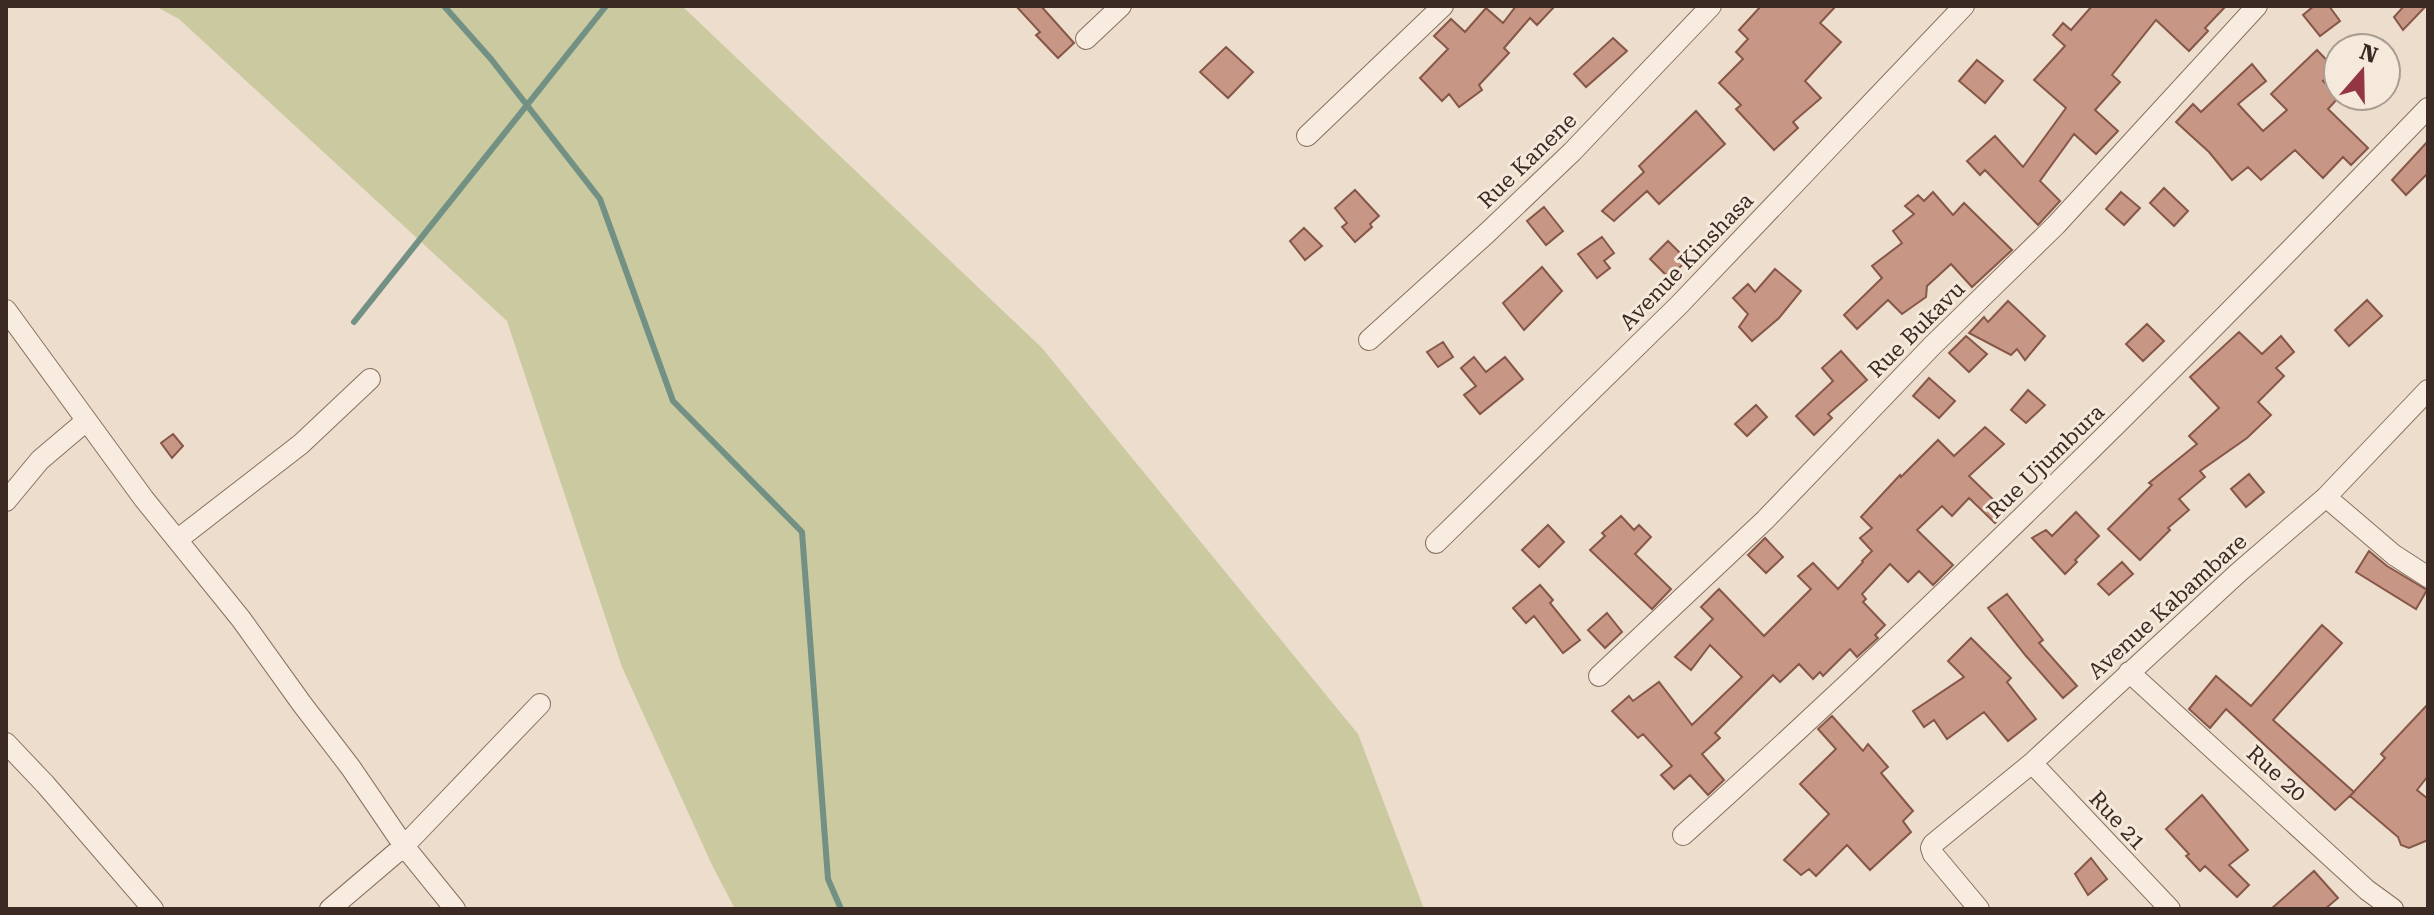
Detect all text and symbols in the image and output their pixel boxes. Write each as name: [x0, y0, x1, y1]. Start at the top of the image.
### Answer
north arrow: [2322, 32, 2402, 112]
text: N: [2356, 39, 2381, 68]
street label: Rue Kanene: [1473, 107, 1581, 213]
street label: Avenue Kinshasa: [1615, 188, 1758, 335]
street label: Rue Bukavu: [1863, 276, 1970, 383]
street label: Rue Ujumbura: [1982, 399, 2109, 523]
street label: Avenue Kabambare: [2083, 529, 2252, 684]
street label: Rue 20: [2242, 740, 2311, 806]
street label: Rue 21: [2084, 786, 2151, 855]

